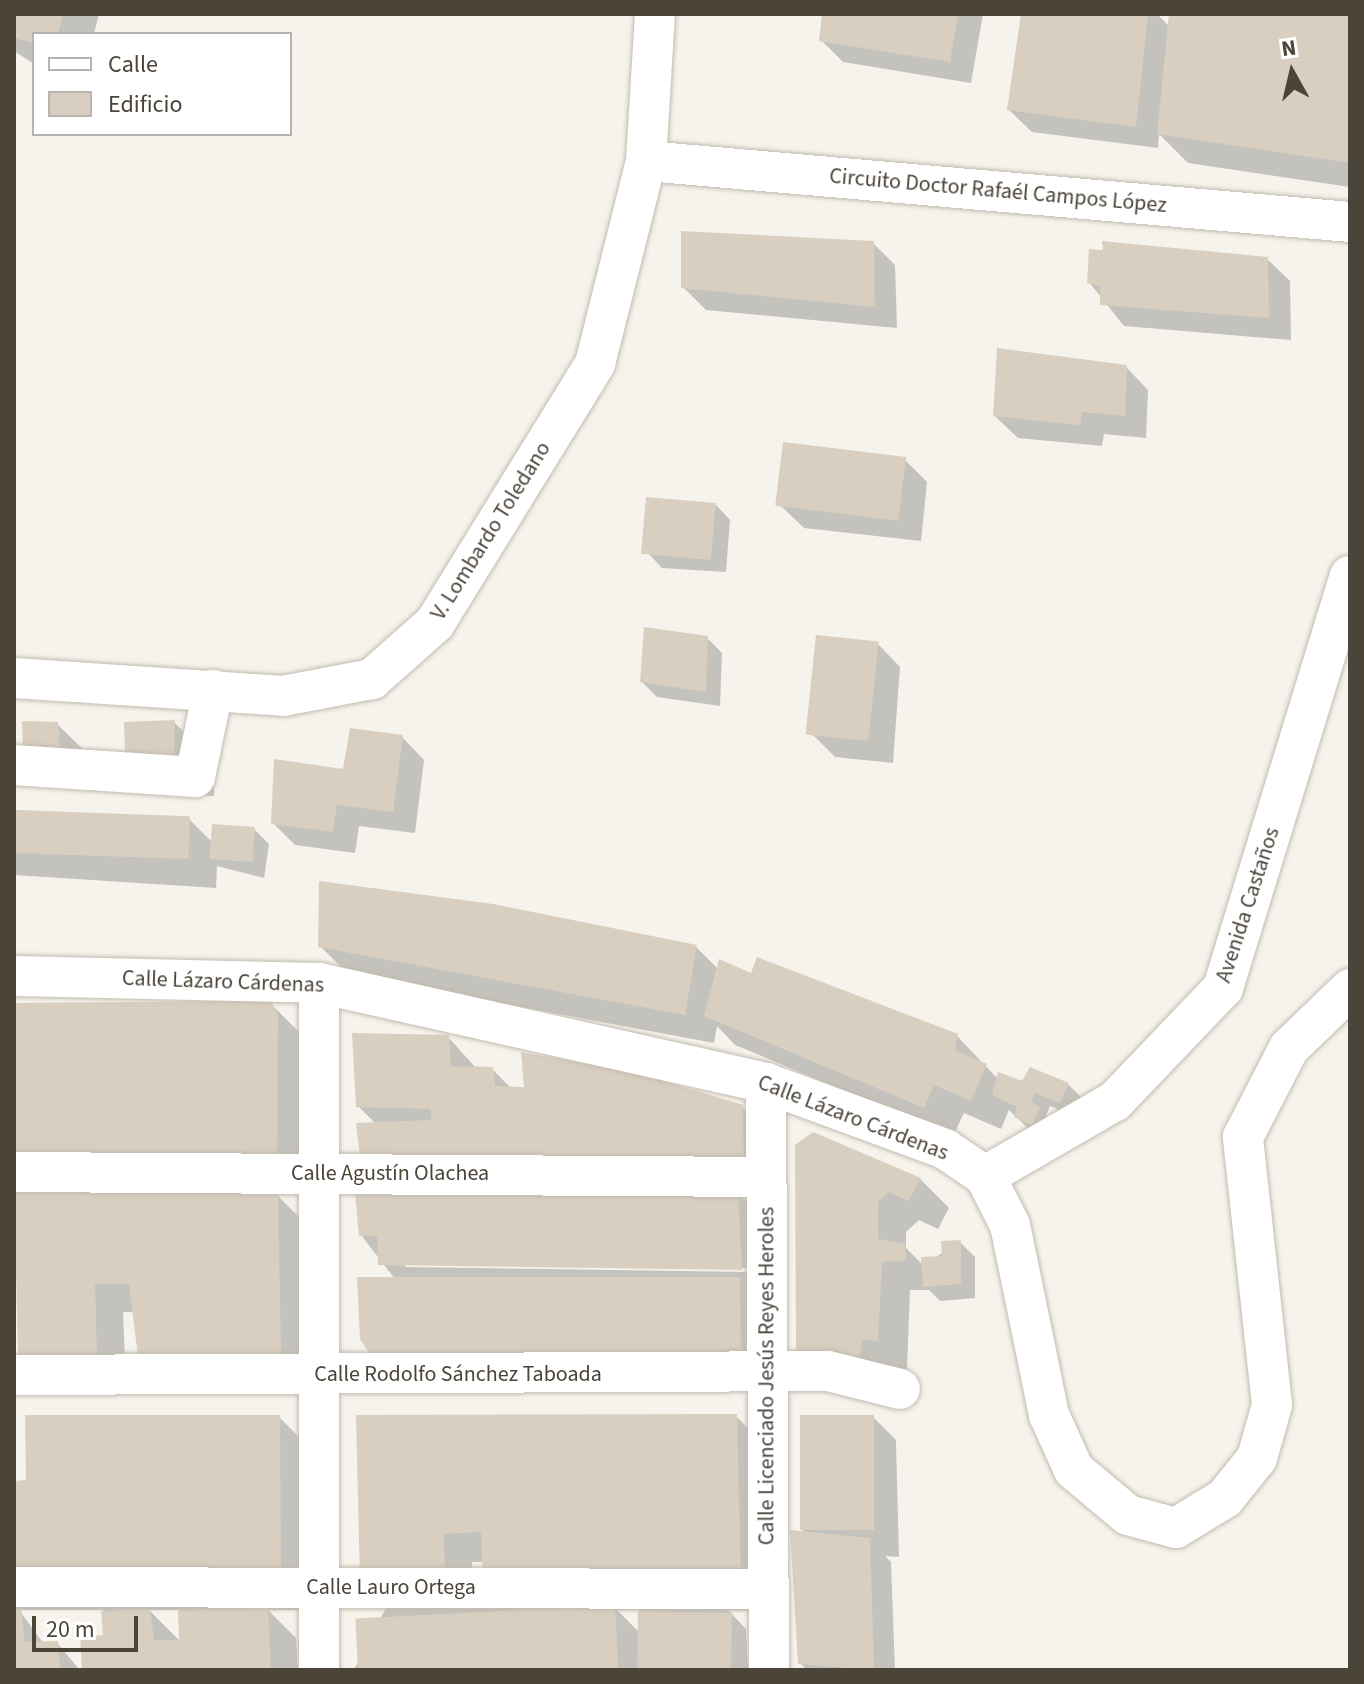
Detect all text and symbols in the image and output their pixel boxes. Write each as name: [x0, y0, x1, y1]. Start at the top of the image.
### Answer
text: N: [1279, 31, 1298, 65]
legend: [32, 32, 292, 136]
north arrow: [1252, 32, 1332, 112]
text: Calle: [108, 47, 158, 82]
text: Edificio: [108, 87, 182, 122]
street label: Circuito Doctor Rafaél Campos López: [828, 163, 1168, 219]
street label: V. Lombardo Toledano: [425, 437, 557, 625]
street label: Avenida Castaños: [1210, 824, 1286, 986]
street label: Calle Lázaro Cárdenas: [122, 965, 324, 999]
street label: Calle Lázaro Cárdenas: [754, 1069, 952, 1167]
street label: Calle Agustín Olachea: [291, 1161, 489, 1187]
street label: Calle Licenciado Jesús Reyes Heroles: [754, 1207, 780, 1545]
street label: Calle Rodolfo Sánchez Taboada: [314, 1362, 602, 1388]
street label: Calle Lauro Ortega: [306, 1575, 476, 1601]
scale bar: [36, 1600, 142, 1650]
text: 20 m: [46, 1612, 95, 1647]

